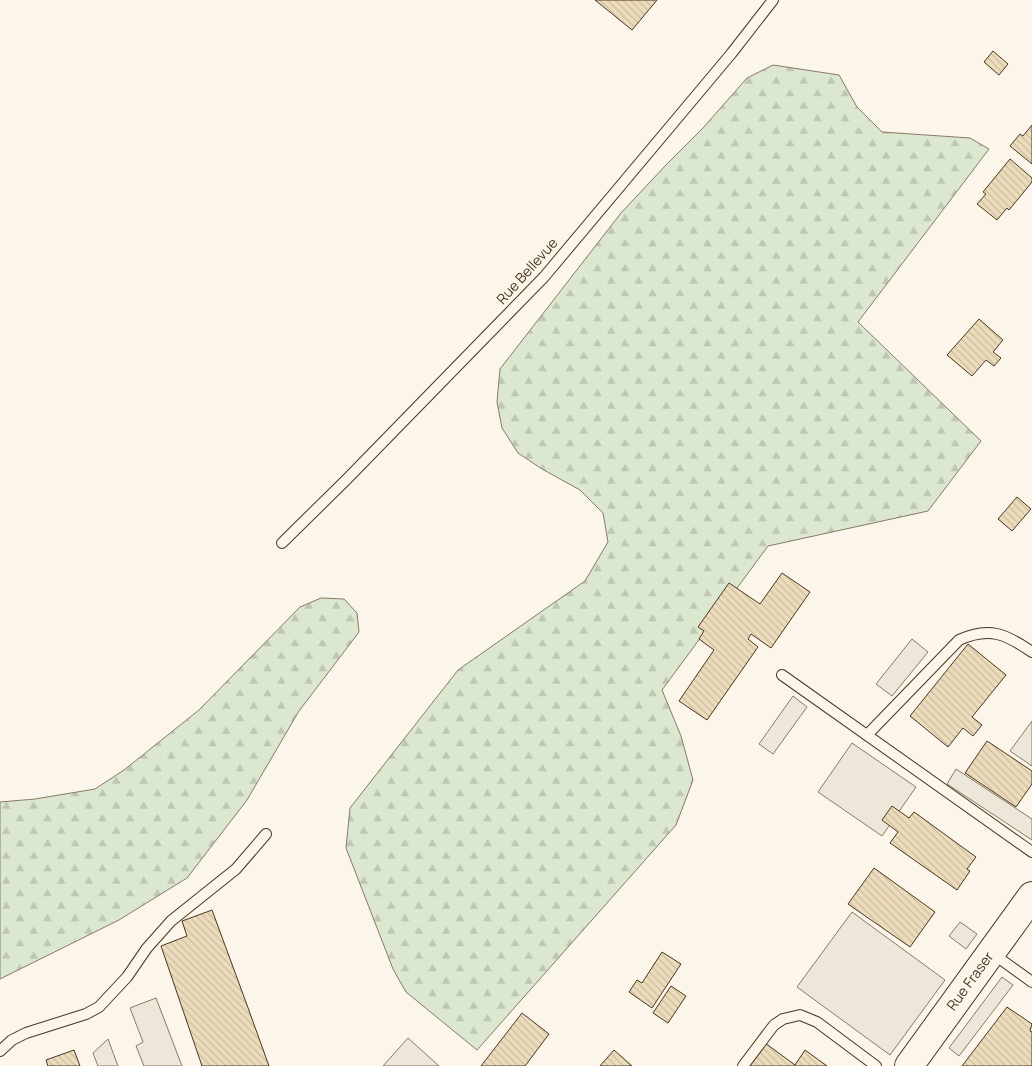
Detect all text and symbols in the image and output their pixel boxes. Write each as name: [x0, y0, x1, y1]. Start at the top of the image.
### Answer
street label: Rue Bellevue: [492, 233, 561, 308]
street label: Rue Fraser: [942, 947, 997, 1014]

